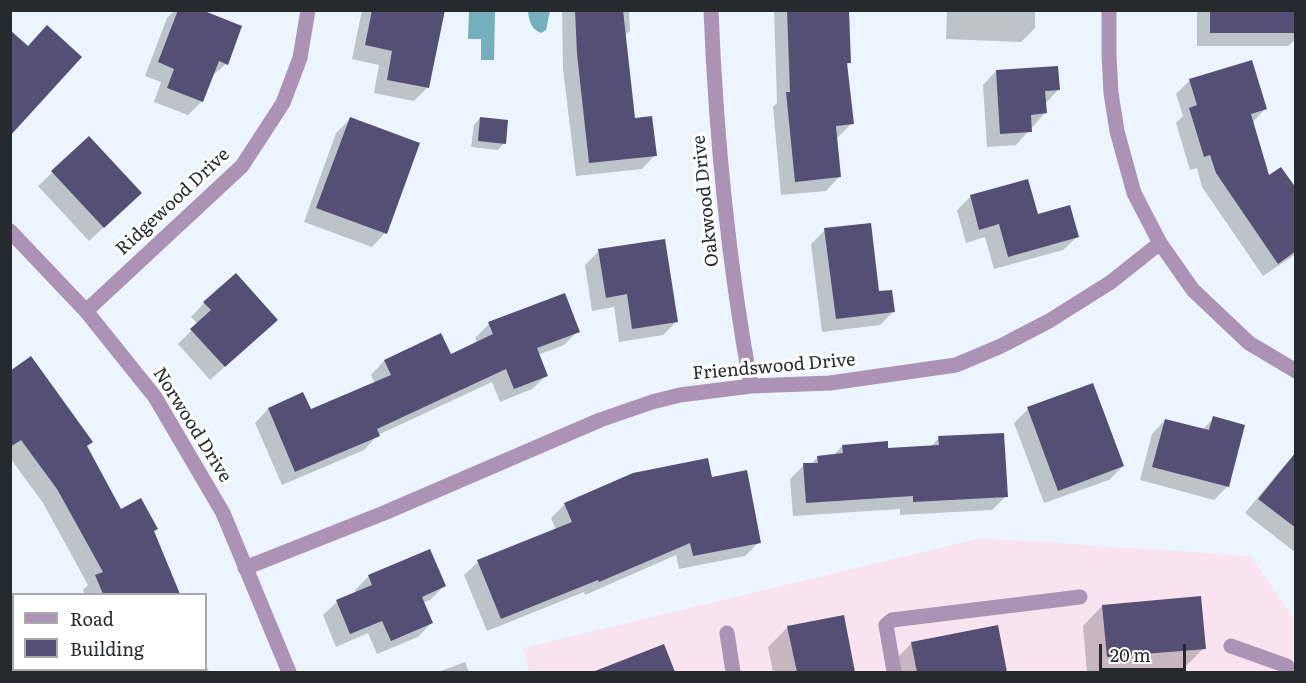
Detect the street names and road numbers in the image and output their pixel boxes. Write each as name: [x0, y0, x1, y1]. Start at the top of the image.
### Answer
street label: Oakwood Drive: [688, 134, 724, 268]
street label: Ridgewood Drive: [112, 144, 234, 260]
street label: Friendswood Drive: [692, 349, 856, 385]
street label: Norwood Drive: [148, 364, 236, 486]

